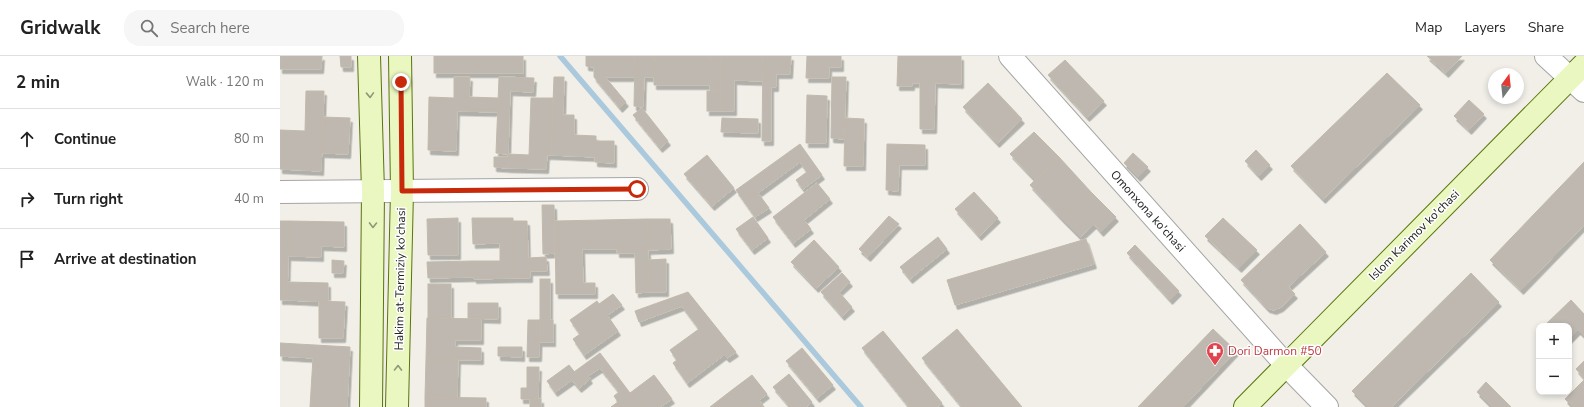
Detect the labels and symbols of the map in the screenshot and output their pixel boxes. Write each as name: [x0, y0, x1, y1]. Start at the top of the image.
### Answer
north arrow: [1488, 68, 1524, 104]
route end: [392, 73, 410, 91]
one-way arrow: [366, 92, 375, 98]
street label: Omonxona ko'chasi: [1107, 167, 1189, 255]
route start: [628, 180, 646, 198]
street label: Islom Karimov ko'chasi: [1365, 186, 1463, 284]
street label: Hakim at-Termiziy ko'chasi: [391, 208, 409, 350]
one-way arrow: [369, 222, 377, 228]
pharmacy icon: Dori Darmon #50: [1205, 341, 1225, 366]
place label: Dori Darmon #50: [1228, 343, 1322, 359]
one-way arrow: [394, 365, 402, 371]

